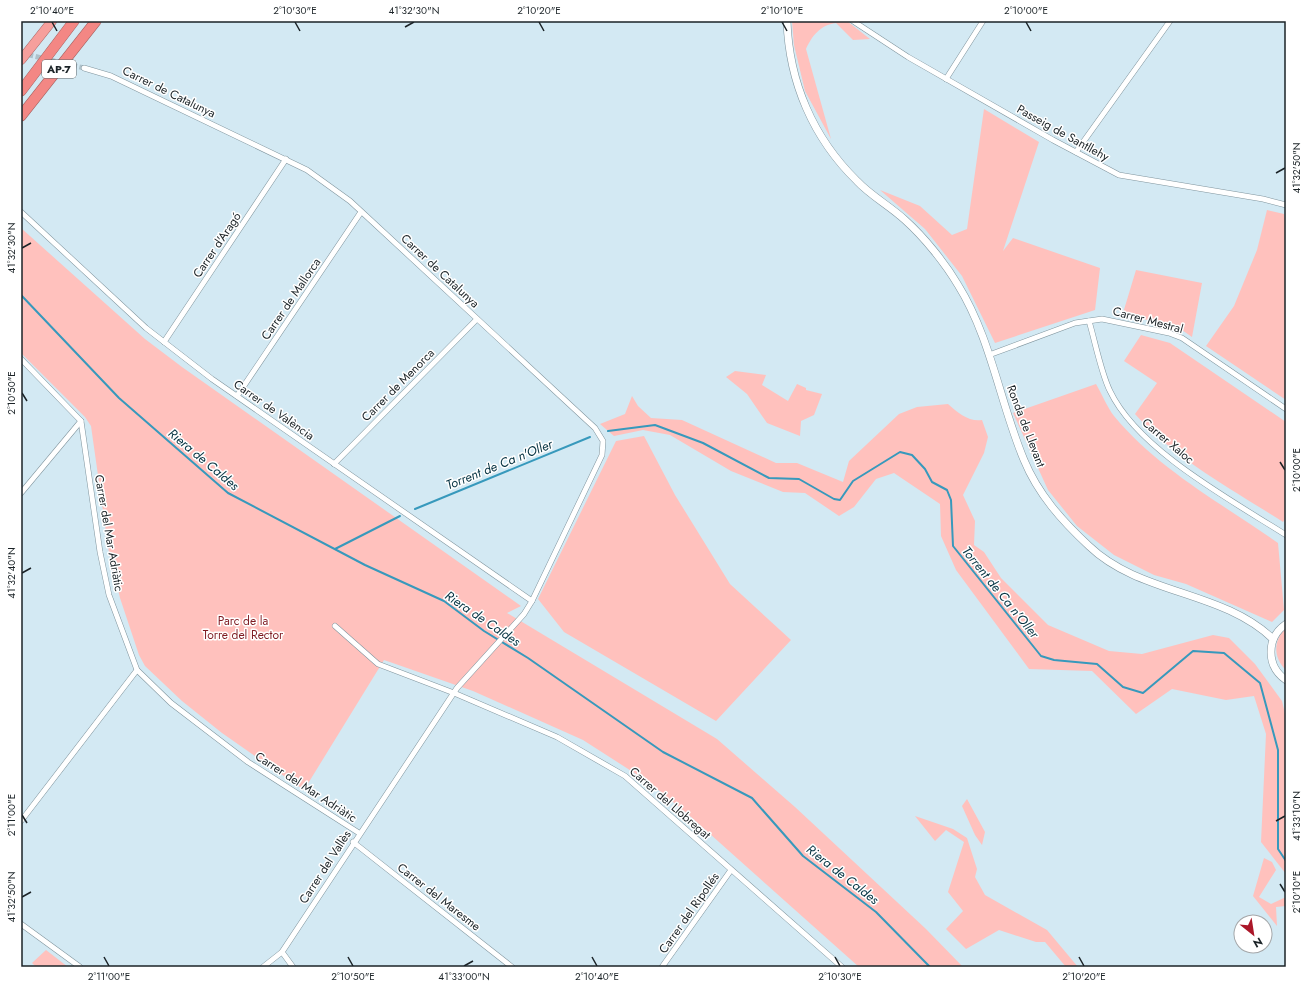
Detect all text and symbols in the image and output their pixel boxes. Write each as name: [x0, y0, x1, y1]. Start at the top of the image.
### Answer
text: 2°10'40"E: [30, 3, 74, 18]
text: 2°10'30"E: [273, 3, 317, 18]
text: 41°32'30"N: [389, 3, 439, 18]
text: 2°10'20"E: [517, 3, 561, 18]
text: 2°10'10"E: [761, 3, 803, 18]
text: 2°10'00"E: [1004, 3, 1048, 18]
road number: AP-7: [42, 60, 76, 78]
street label: Carrer de Catalunya: [119, 62, 219, 122]
street label: Passeig de Santllehy: [1014, 100, 1113, 166]
text: 41°32'50"N: [1289, 142, 1304, 194]
street label: Carrer d'Aragó: [188, 208, 246, 281]
text: 41°32'30"N: [4, 223, 19, 273]
street label: Carrer de Catalunya: [397, 230, 483, 312]
street label: Carrer de Mallorca: [257, 254, 325, 344]
street label: Carrer Mestral: [1111, 302, 1185, 338]
street label: Carrer de Menorca: [357, 344, 439, 426]
text: 2°10'50"E: [4, 371, 19, 415]
street label: Carrer de València: [230, 375, 318, 445]
street label: Ronda de Llevant: [1002, 382, 1050, 470]
street label: Carrer Xaloc: [1138, 414, 1198, 468]
water label: Riera de Caldes: [164, 424, 244, 495]
water label: Torrent de Ca n'Oller: [443, 434, 556, 495]
text: 2°10'00"E: [1289, 448, 1304, 492]
street label: Carrer del Mar Adriàtic: [90, 473, 128, 593]
water label: Torrent de Ca n'Oller: [958, 542, 1044, 643]
text: 41°32'40"N: [4, 547, 19, 599]
water label: Riera de Caldes: [441, 586, 525, 651]
park label: Parc de la Torre del Rector: [203, 612, 284, 644]
street label: Carrer del Mar Adriàtic: [252, 747, 361, 827]
street label: Carrer del Llobregat: [625, 763, 715, 843]
text: 41°33'10"N: [1289, 791, 1304, 841]
text: 2°11'00"E: [4, 794, 19, 836]
street label: Carrer del Vallès: [294, 827, 356, 907]
water label: Riera de Caldes: [802, 840, 884, 909]
street label: Carrer del Maresme: [394, 859, 484, 935]
street label: Carrer del Ripollés: [654, 869, 724, 957]
text: 41°32'50"N: [4, 871, 19, 923]
text: 2°10'10"E: [1289, 871, 1304, 913]
north arrow: [1233, 914, 1273, 954]
text: N: [1250, 934, 1266, 952]
text: 2°11'00"E: [88, 969, 130, 984]
text: 2°10'50"E: [331, 969, 375, 984]
text: 41°33'00"N: [438, 969, 490, 984]
text: 2°10'40"E: [575, 969, 619, 984]
text: 2°10'30"E: [818, 969, 862, 984]
text: 2°10'20"E: [1062, 969, 1106, 984]

